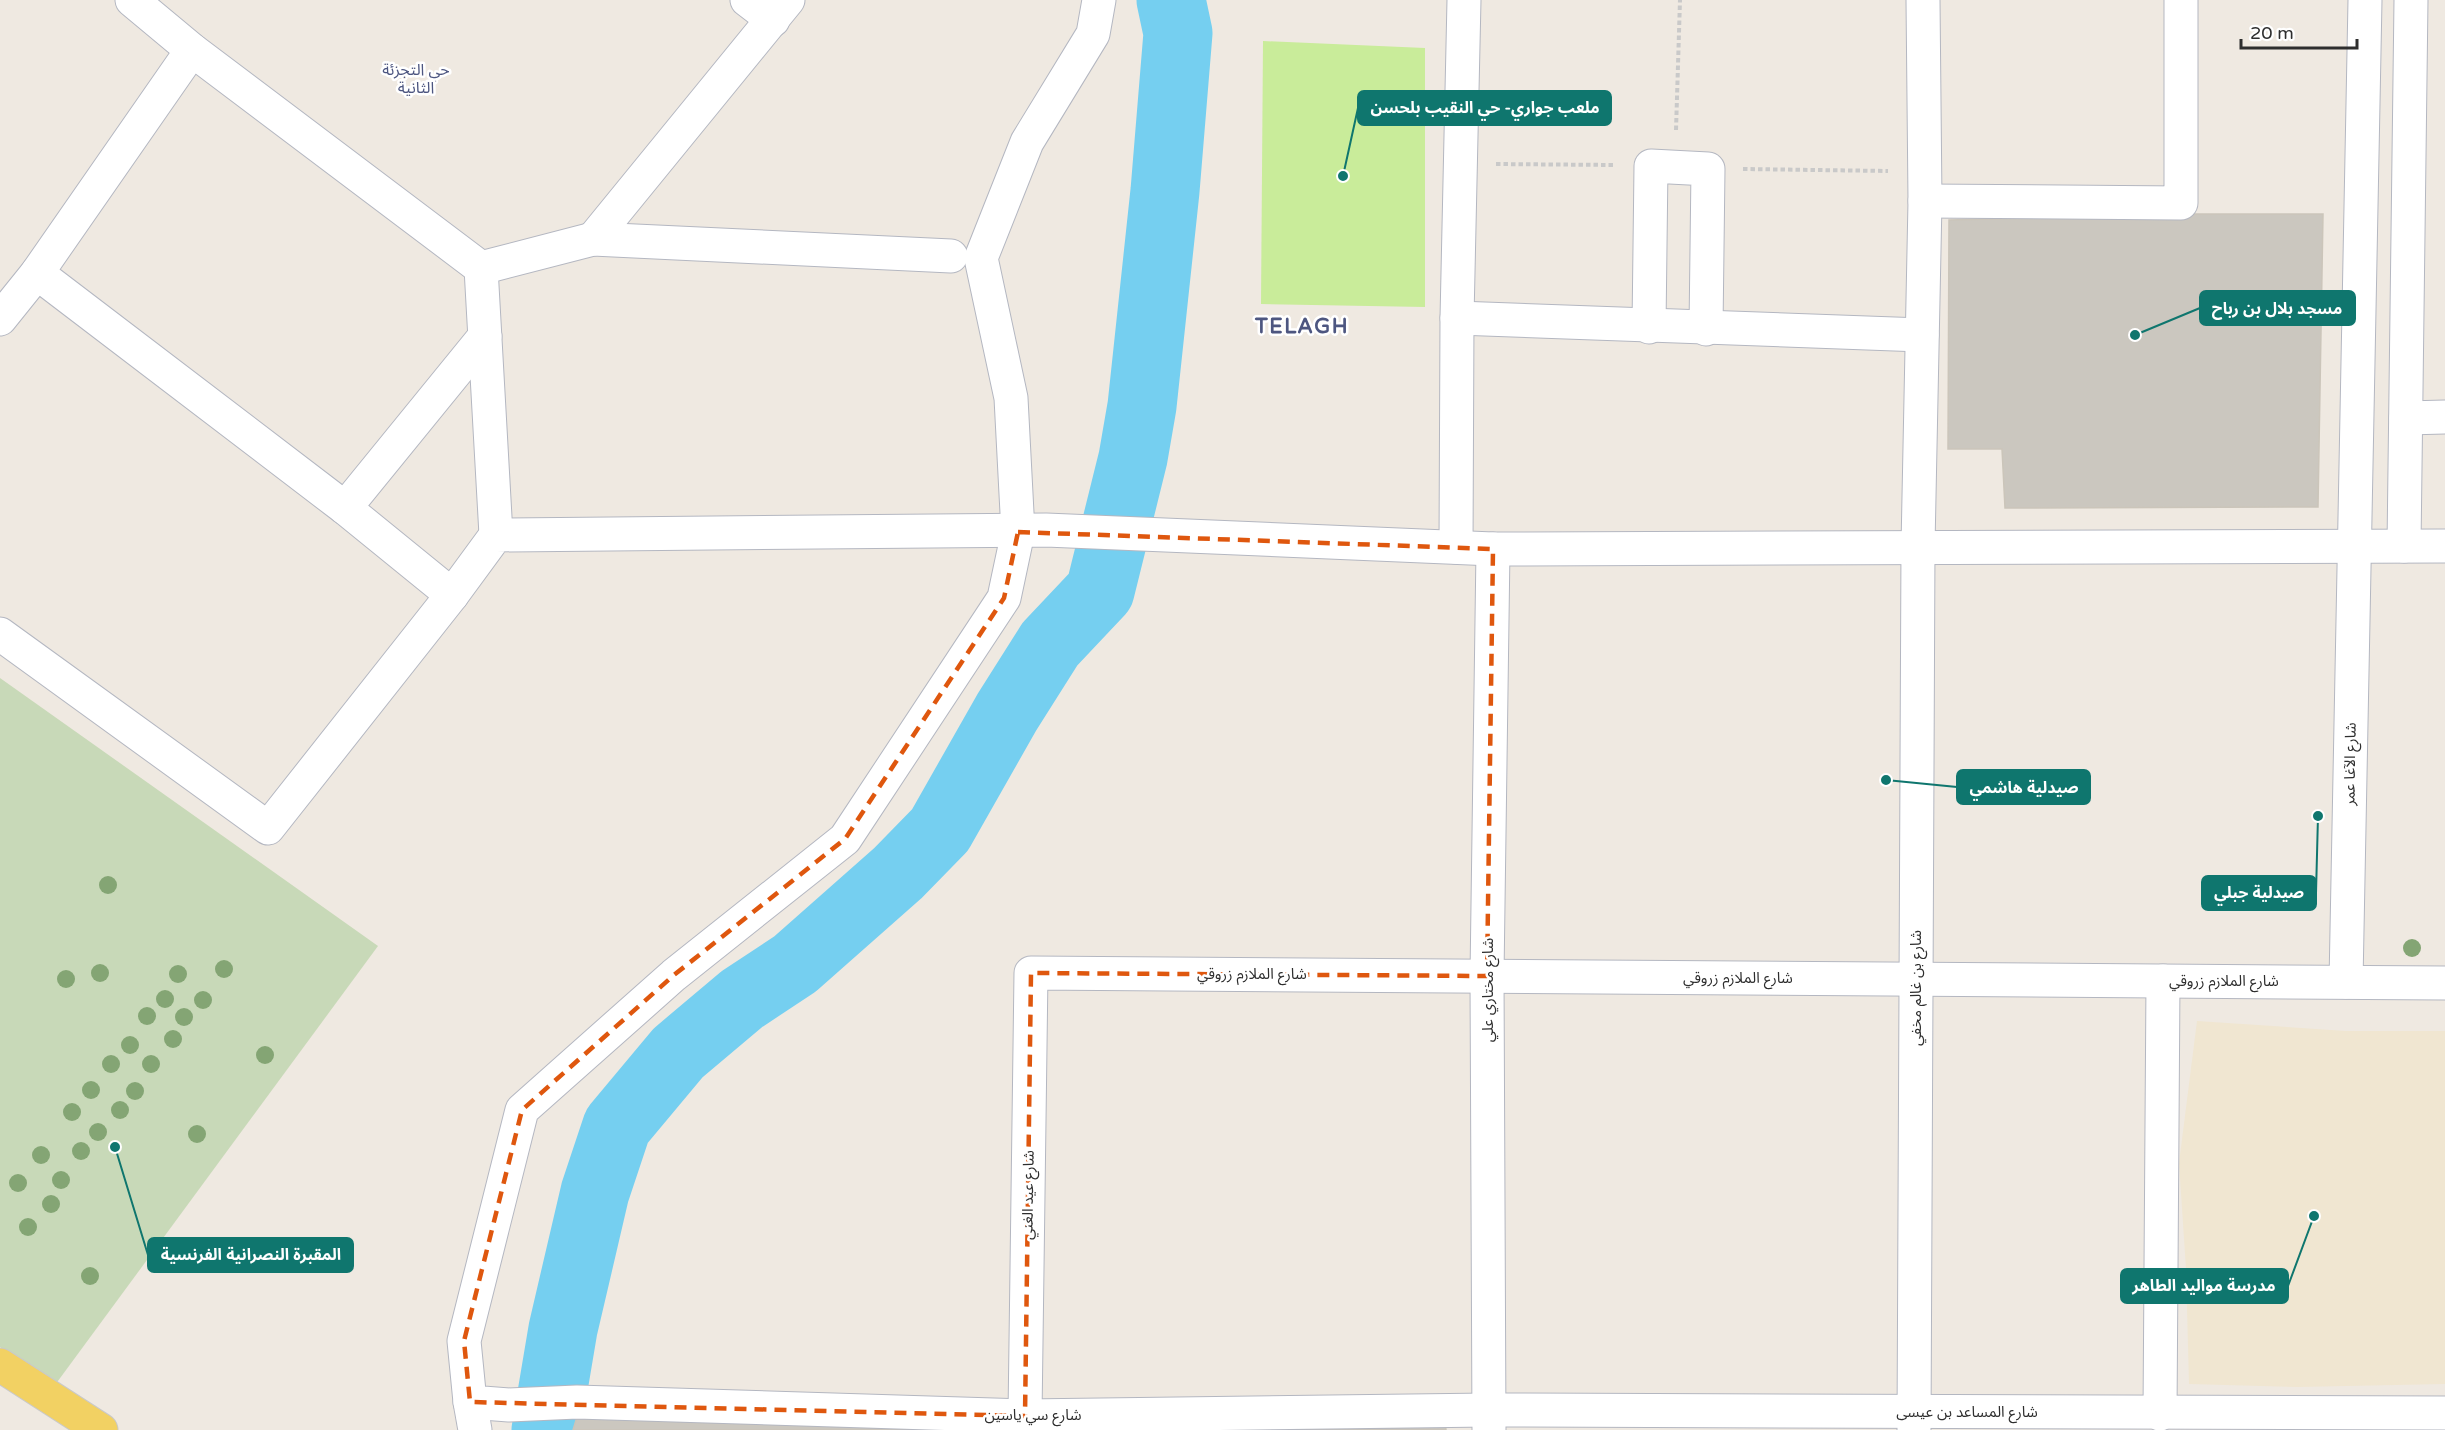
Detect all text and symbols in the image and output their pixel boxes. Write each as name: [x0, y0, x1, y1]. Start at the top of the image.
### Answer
scale bar: [2241, 12, 2356, 50]
text: 20 m: [2250, 22, 2294, 44]
district label: حي التجزئة الثانية: [382, 60, 450, 98]
callout: ملعب جواري- حي النقيب بلحسن: [1358, 91, 1611, 125]
text: ملعب جواري- حي النقيب بلحسن: [1370, 98, 1600, 121]
callout: مسجد بلال بن رباح: [2200, 291, 2355, 325]
text: مسجد بلال بن رباح: [2212, 299, 2342, 320]
district label: TELAGH: [1254, 314, 1349, 339]
street label: شارع الآغا عمر: [2340, 722, 2363, 807]
callout: صيدلية هاشمي: [1957, 770, 2090, 804]
text: صيدلية هاشمي: [1970, 778, 2078, 801]
callout: صيدلية جبلي: [2202, 876, 2316, 910]
text: صيدلية جبلي: [2214, 883, 2304, 906]
street label: شارع بن غالم مخفي: [1907, 930, 1928, 1046]
street label: شارع مختاري علي: [1479, 938, 1500, 1042]
street label: شارع الملازم زروقي: [1197, 965, 1307, 986]
street label: شارع الملازم زروقي: [1683, 969, 1793, 990]
street label: شارع الملازم زروقي: [2169, 972, 2279, 993]
street label: شارع عيد الغني: [1018, 1150, 1041, 1240]
callout: المقبرة النصرانية الفرنسية: [148, 1238, 353, 1272]
text: المقبرة النصرانية الفرنسية: [161, 1245, 341, 1265]
callout: مدرسة مواليد الطاهر: [2121, 1269, 2288, 1303]
text: مدرسة مواليد الطاهر: [2131, 1276, 2276, 1296]
street label: شارع المساعد بن عيسى: [1896, 1403, 2038, 1424]
street label: شارع سي ياسين: [985, 1406, 1082, 1427]

